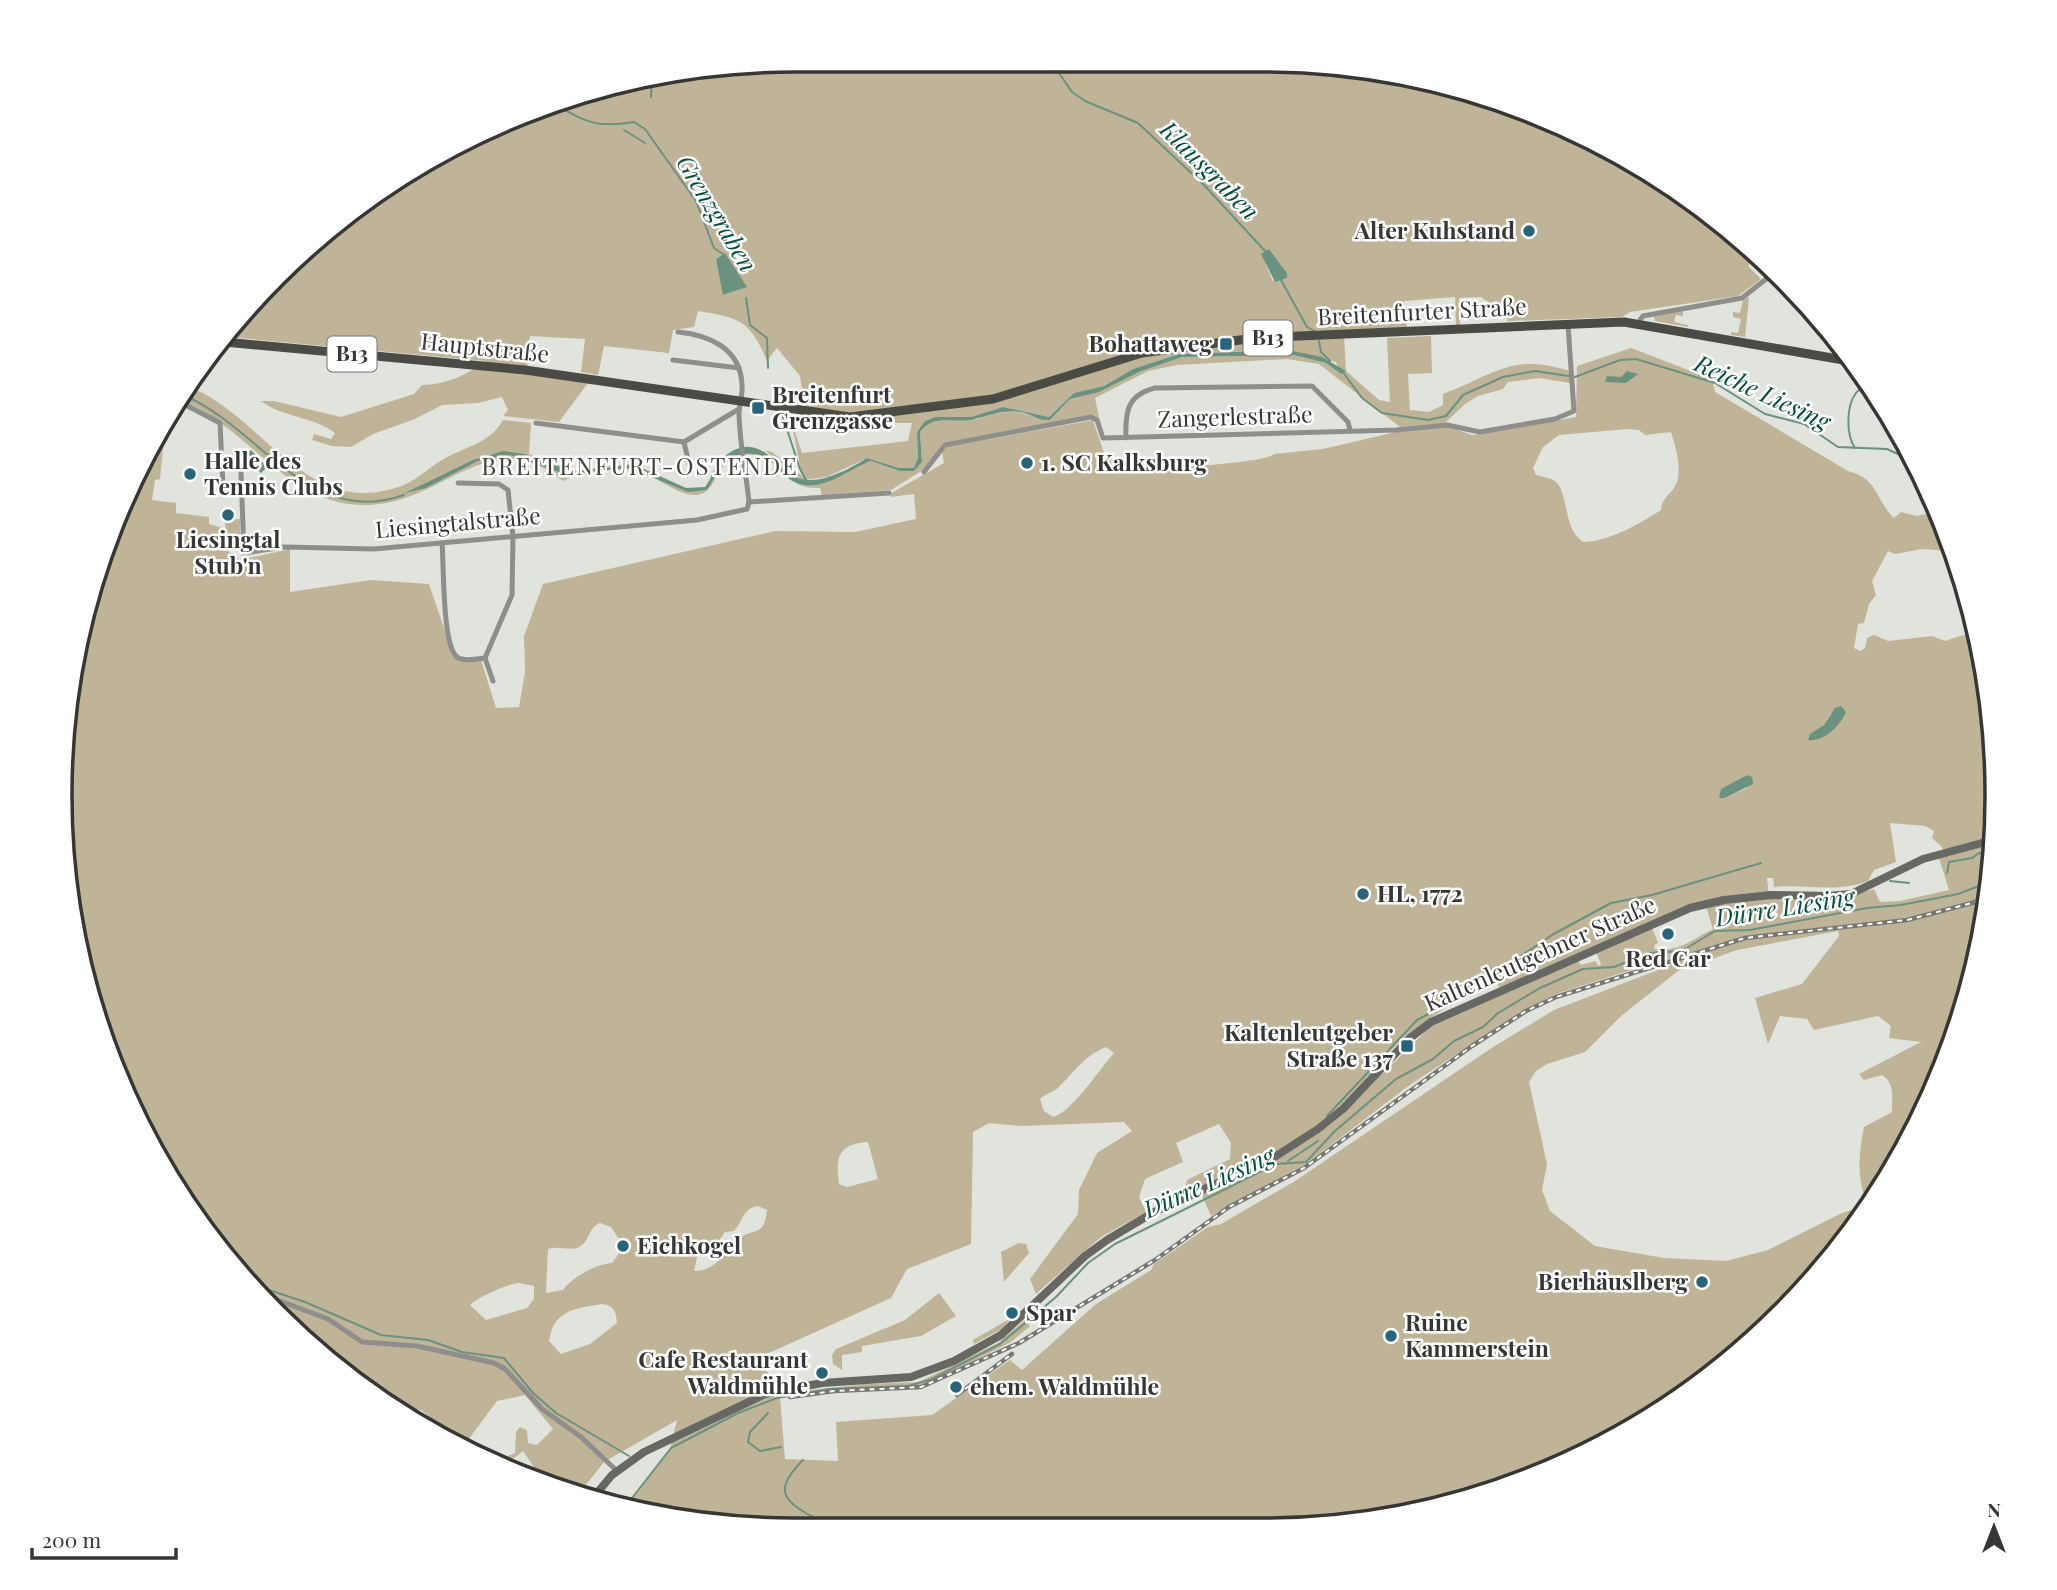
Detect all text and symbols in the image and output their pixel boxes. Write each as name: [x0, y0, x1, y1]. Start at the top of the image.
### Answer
water label: Klausgraben: [1153, 112, 1267, 226]
water label: Grenzgraben: [670, 149, 765, 277]
place label: Alter Kuhstand: [1354, 214, 1515, 245]
marker: Alter Kuhstand: [1521, 223, 1537, 239]
street label: Breitenfurter Straße: [1316, 290, 1527, 331]
road number: B13: [1244, 320, 1292, 356]
street label: Hauptstraße: [419, 324, 551, 369]
place label: Bohattaweg: [1089, 327, 1212, 358]
road number: B13: [328, 336, 376, 372]
marker: Bohattaweg: [1218, 336, 1234, 352]
water label: Reiche Liesing: [1689, 345, 1838, 437]
place label: Breitenfurt Grenzgasse: [772, 378, 893, 435]
street label: Zangerlestraße: [1157, 397, 1313, 434]
marker: Breitenfurt Grenzgasse: [750, 400, 766, 416]
place label: Halle des Tennis Clubs: [204, 444, 343, 501]
place label: 1. SC Kalksburg: [1041, 446, 1207, 477]
district label: BREITENFURT-OSTENDE: [481, 449, 799, 481]
marker: 1. SC Kalksburg: [1019, 455, 1035, 471]
marker: Halle des Tennis Clubs: [182, 466, 198, 482]
street label: Liesingtalstraße: [374, 499, 542, 544]
marker: Liesingtal Stub'n: [220, 507, 236, 523]
place label: Liesingtal Stub'n: [176, 523, 280, 580]
place label: HL, 1772: [1377, 877, 1463, 908]
water label: Dürre Liesing: [1712, 879, 1859, 933]
marker: HL, 1772: [1355, 886, 1371, 902]
street label: Kaltenleutgebner Straße: [1419, 888, 1660, 1018]
marker: Red Car: [1660, 926, 1676, 942]
place label: Red Car: [1625, 942, 1711, 973]
place label: Kaltenleutgeber Straße 137: [1224, 1016, 1394, 1073]
marker: Kaltenleutgeber Straße 137: [1399, 1038, 1415, 1054]
water label: Dürre Liesing: [1137, 1137, 1281, 1225]
place label: Eichkogel: [637, 1229, 741, 1260]
marker: Eichkogel: [615, 1238, 631, 1254]
place label: Bierhäuslberg: [1538, 1265, 1688, 1296]
marker: Bierhäuslberg: [1694, 1274, 1710, 1290]
place label: Spar: [1026, 1296, 1076, 1327]
marker: Spar: [1004, 1305, 1020, 1321]
place label: Ruine Kammerstein: [1405, 1306, 1549, 1363]
marker: Ruine Kammerstein: [1383, 1328, 1399, 1344]
place label: Cafe Restaurant Waldmühle: [638, 1343, 809, 1400]
marker: Cafe Restaurant Waldmühle: [814, 1365, 830, 1381]
place label: ehem. Waldmühle: [970, 1370, 1159, 1401]
marker: ehem. Waldmühle: [948, 1379, 964, 1395]
north arrow: [1959, 1492, 2029, 1562]
text: N: [1987, 1496, 2001, 1522]
scale bar: [32, 1516, 175, 1560]
text: 200 m: [42, 1525, 101, 1553]

